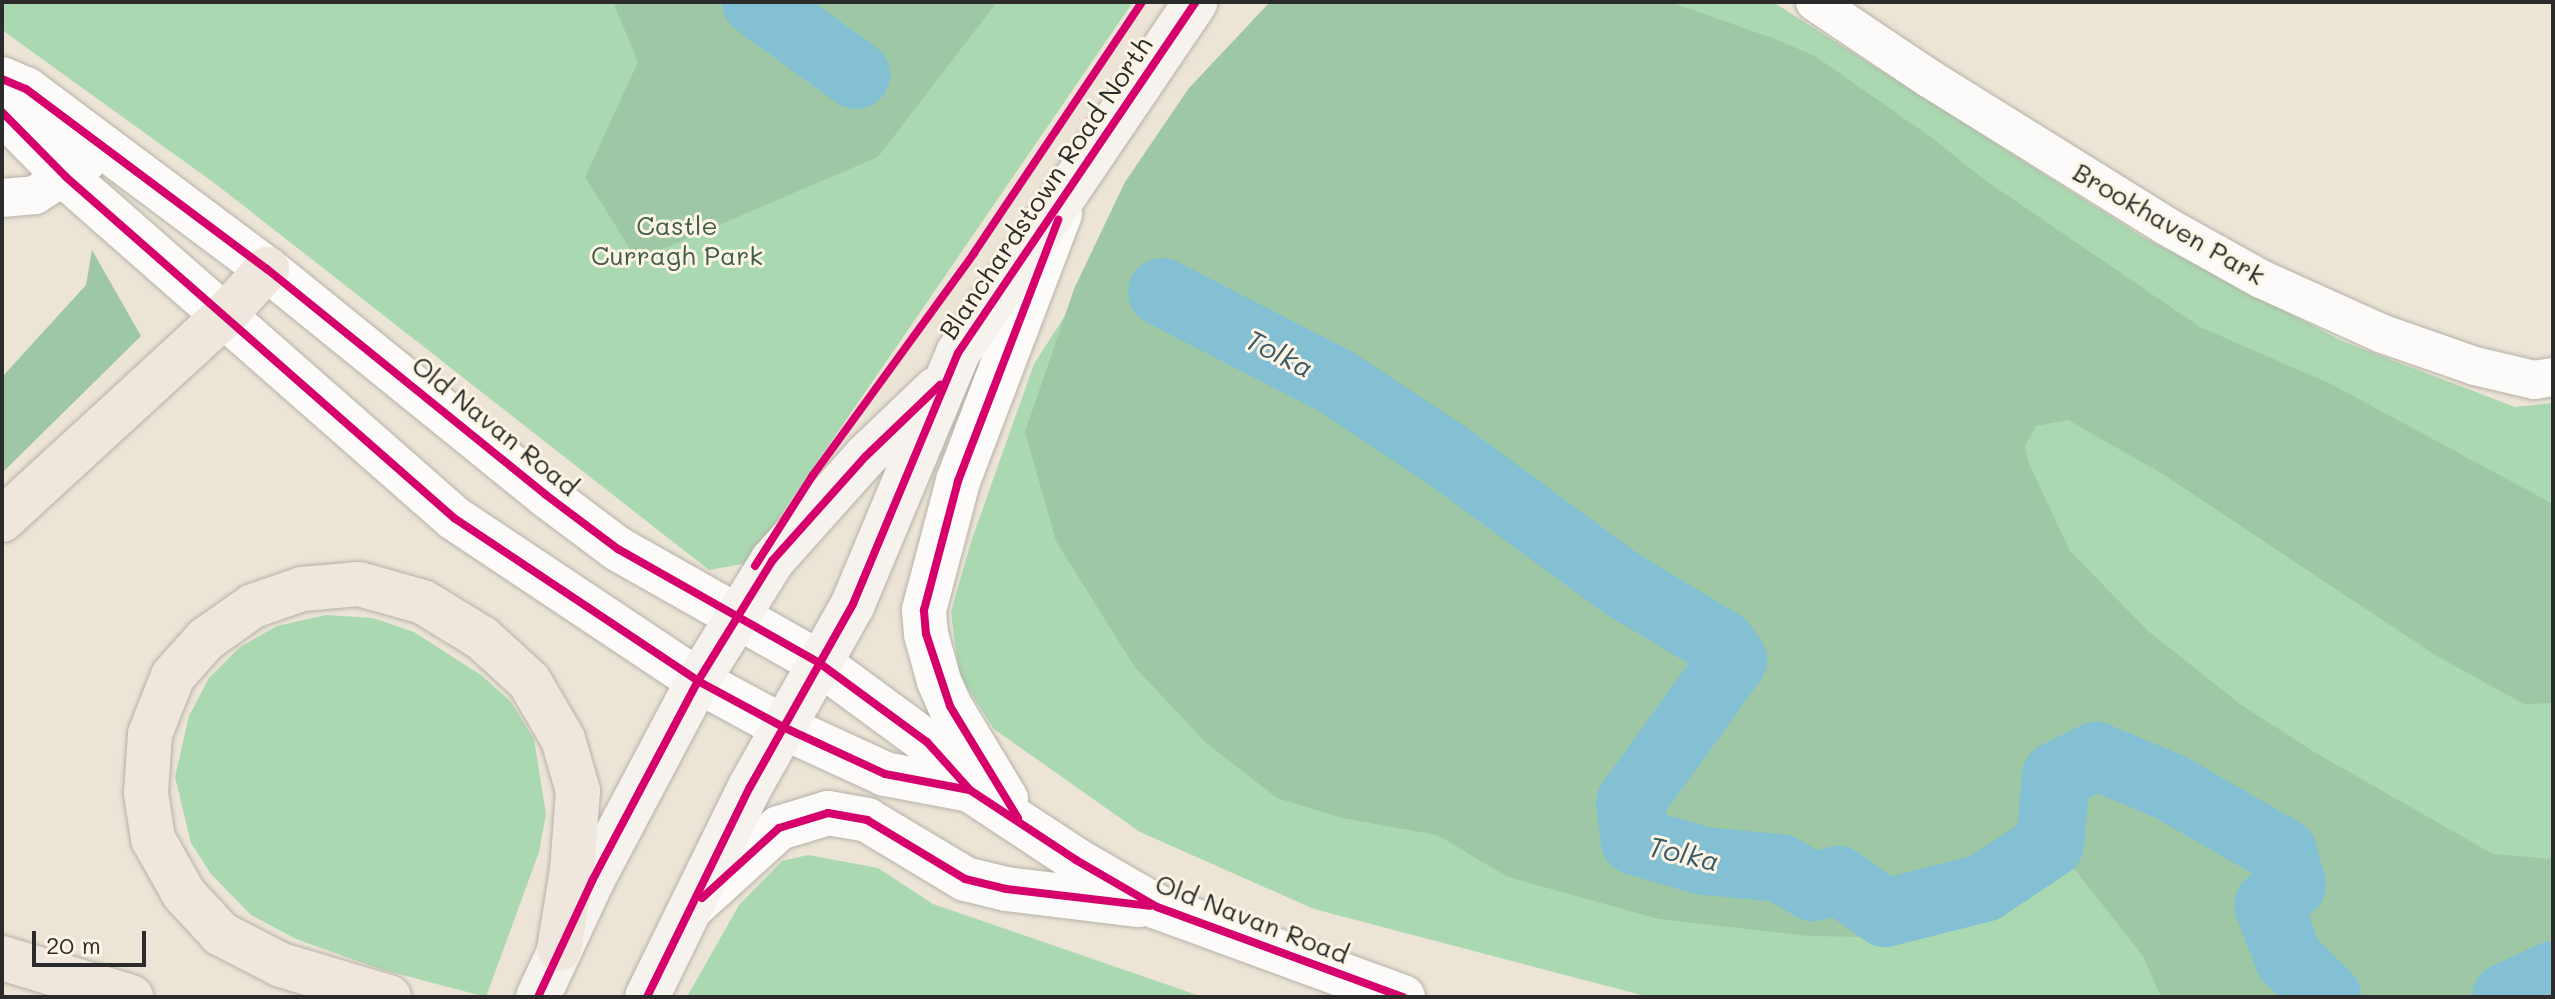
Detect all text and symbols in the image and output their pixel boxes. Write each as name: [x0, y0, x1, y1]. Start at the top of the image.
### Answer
street label: Blanchardstown Road North: [933, 31, 1159, 345]
street label: Brookhaven Park: [2068, 156, 2270, 292]
park label: Castle Curragh Park: [591, 210, 763, 272]
water label: Tolka: [1241, 322, 1319, 384]
street label: Old Navan Road: [406, 349, 584, 503]
water label: Tolka: [1645, 829, 1723, 877]
street label: Old Navan Road: [1151, 868, 1353, 970]
scale bar: [36, 915, 150, 965]
text: 20 m: [46, 929, 101, 960]

